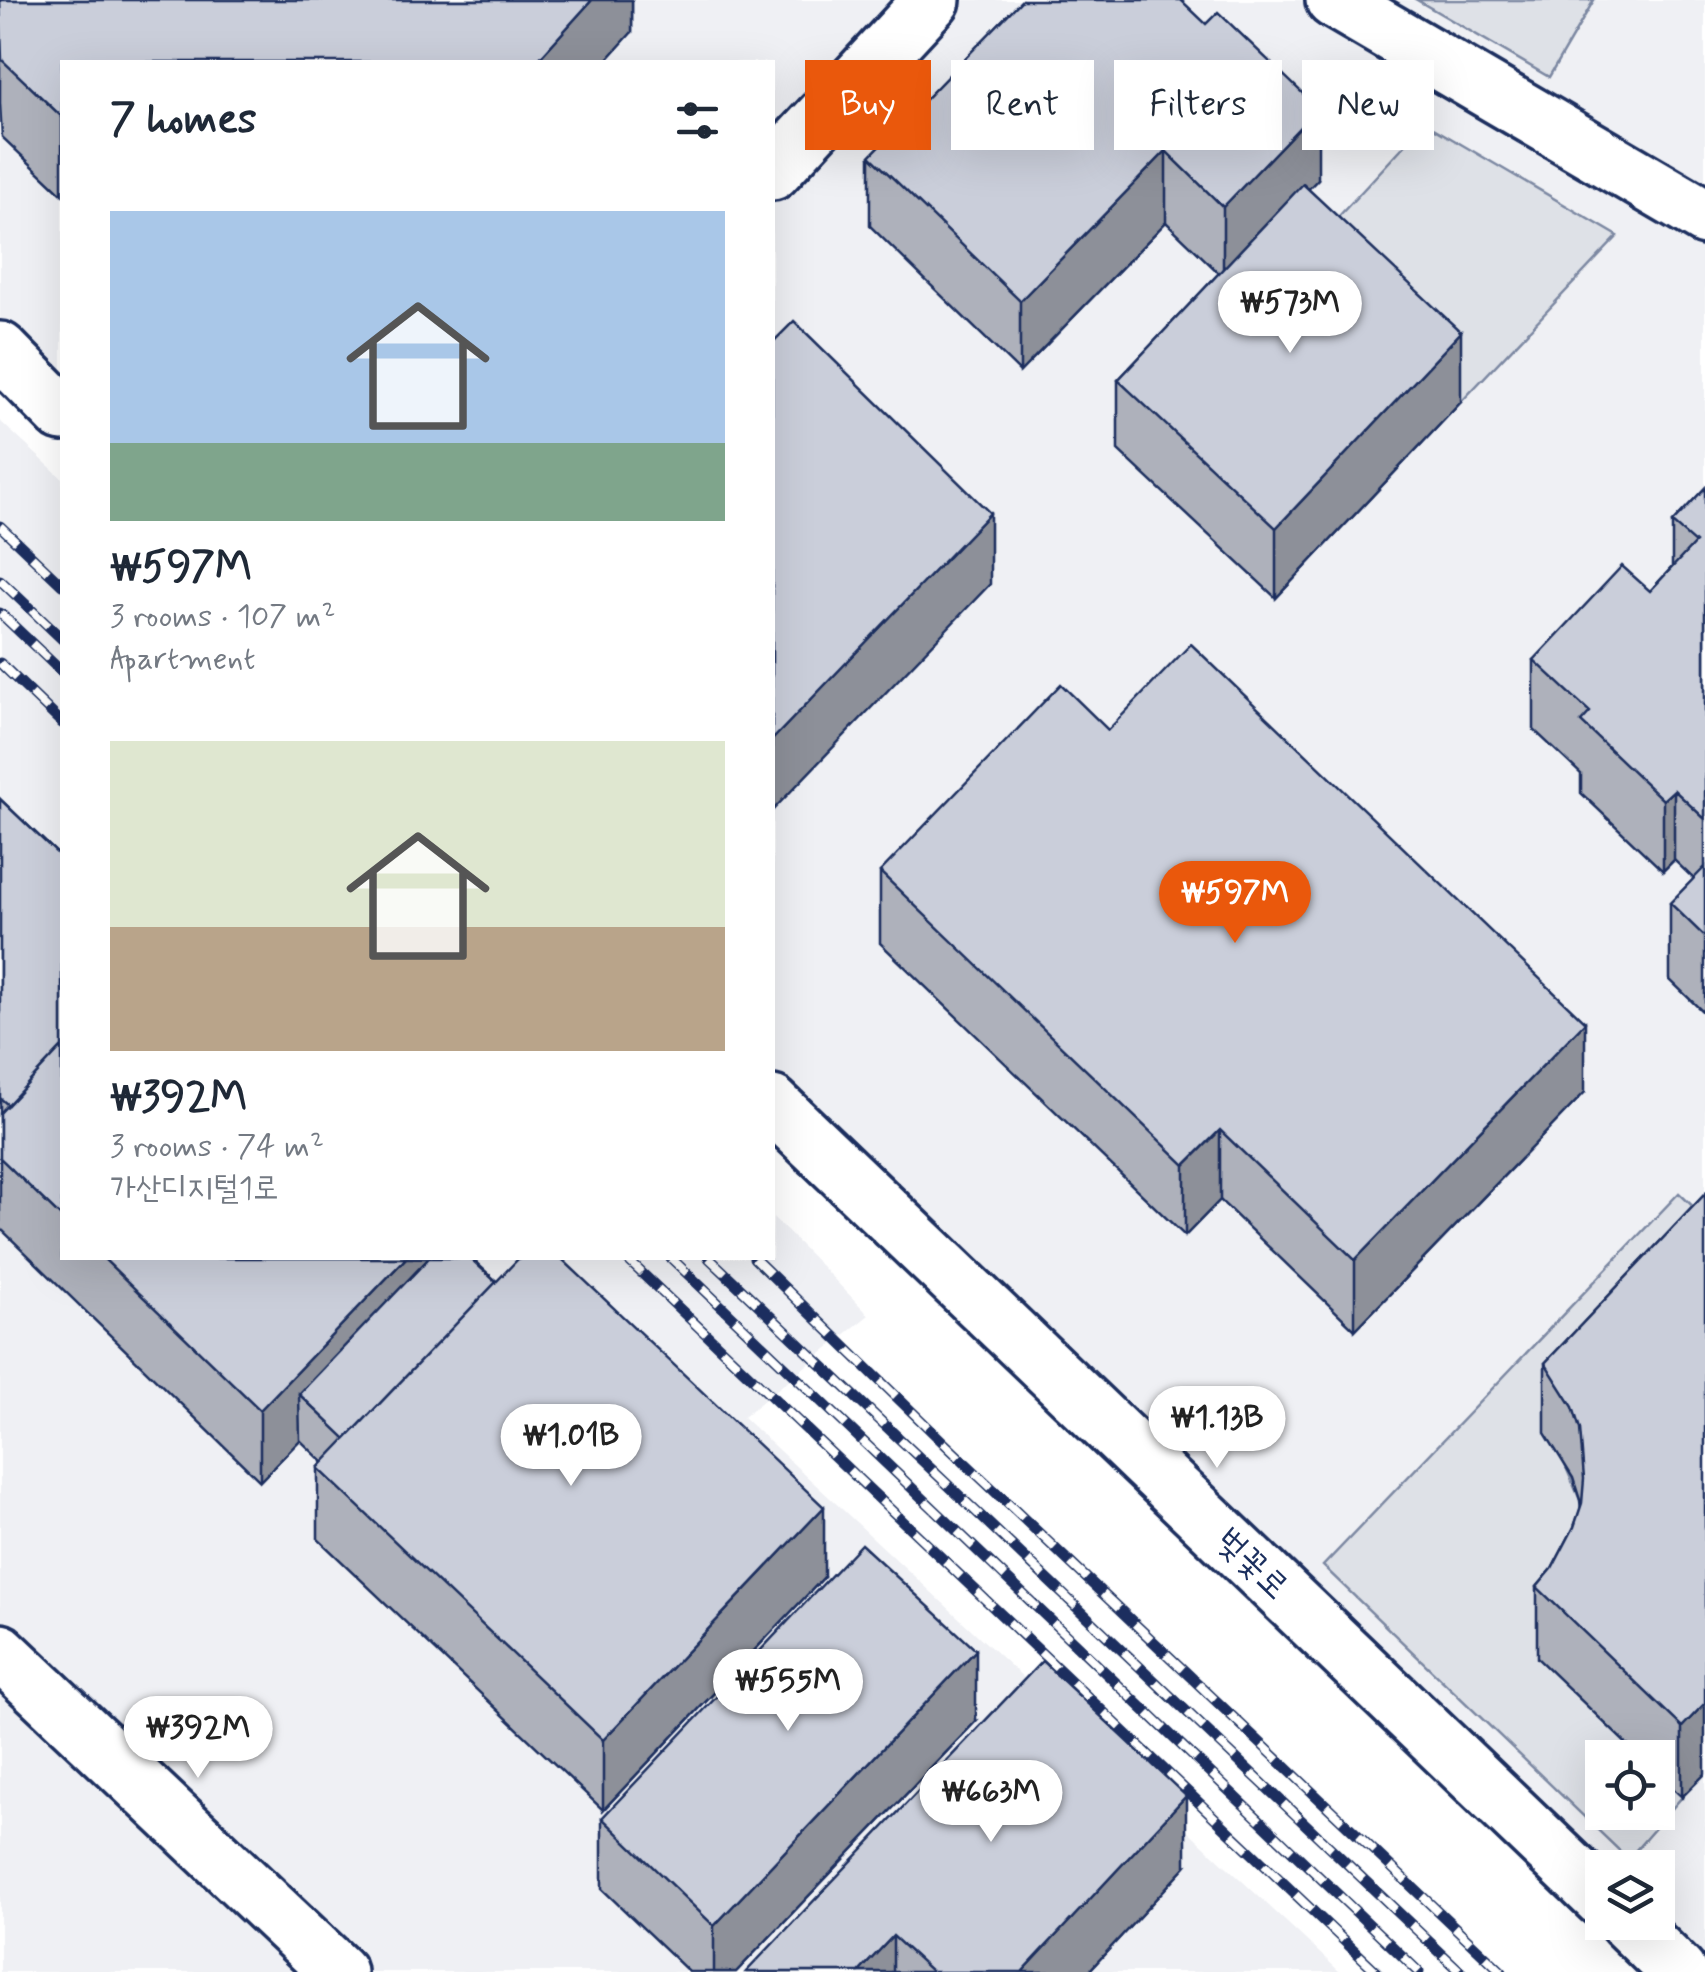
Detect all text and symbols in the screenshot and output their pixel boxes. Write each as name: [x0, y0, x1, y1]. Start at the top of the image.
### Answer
chip: Buy: [805, 60, 931, 150]
chip: Rent: [951, 60, 1094, 150]
chip: Filters: [1114, 60, 1282, 150]
chip: New: [1302, 60, 1434, 150]
text: 7 homes: [110, 93, 257, 148]
icon: filters: [670, 93, 725, 148]
pin: ₩573M: [1220, 271, 1360, 356]
icon: home: [328, 276, 508, 456]
text: ₩573M: [1240, 282, 1340, 324]
text: ₩597M: [110, 541, 252, 596]
text: 3 rooms · 107 m²: [110, 596, 335, 638]
text: Apartment: [110, 638, 255, 680]
icon: home: [328, 806, 508, 986]
pin: ₩597M: [1165, 861, 1305, 946]
text: ₩597M: [1181, 872, 1289, 914]
text: ₩392M: [110, 1071, 247, 1126]
text: 3 rooms · 74 m²: [110, 1126, 324, 1168]
text: 가산디지털1로: [110, 1168, 279, 1210]
pin: ₩1.13B: [1136, 1386, 1298, 1471]
text: ₩1.13B: [1171, 1397, 1263, 1439]
pin: ₩1.01B: [490, 1404, 652, 1489]
text: ₩1.01B: [523, 1415, 619, 1457]
street label: 벚꽃로: [1206, 1518, 1298, 1610]
pin: ₩555M: [718, 1649, 858, 1734]
text: ₩555M: [735, 1660, 841, 1702]
pin: ₩392M: [128, 1696, 268, 1781]
text: ₩392M: [146, 1707, 250, 1749]
map controls: [1585, 1740, 1675, 1940]
button: locate: [1585, 1740, 1675, 1830]
pin: ₩663M: [921, 1760, 1061, 1845]
text: ₩663M: [941, 1771, 1041, 1813]
button: layers: [1585, 1850, 1675, 1940]

